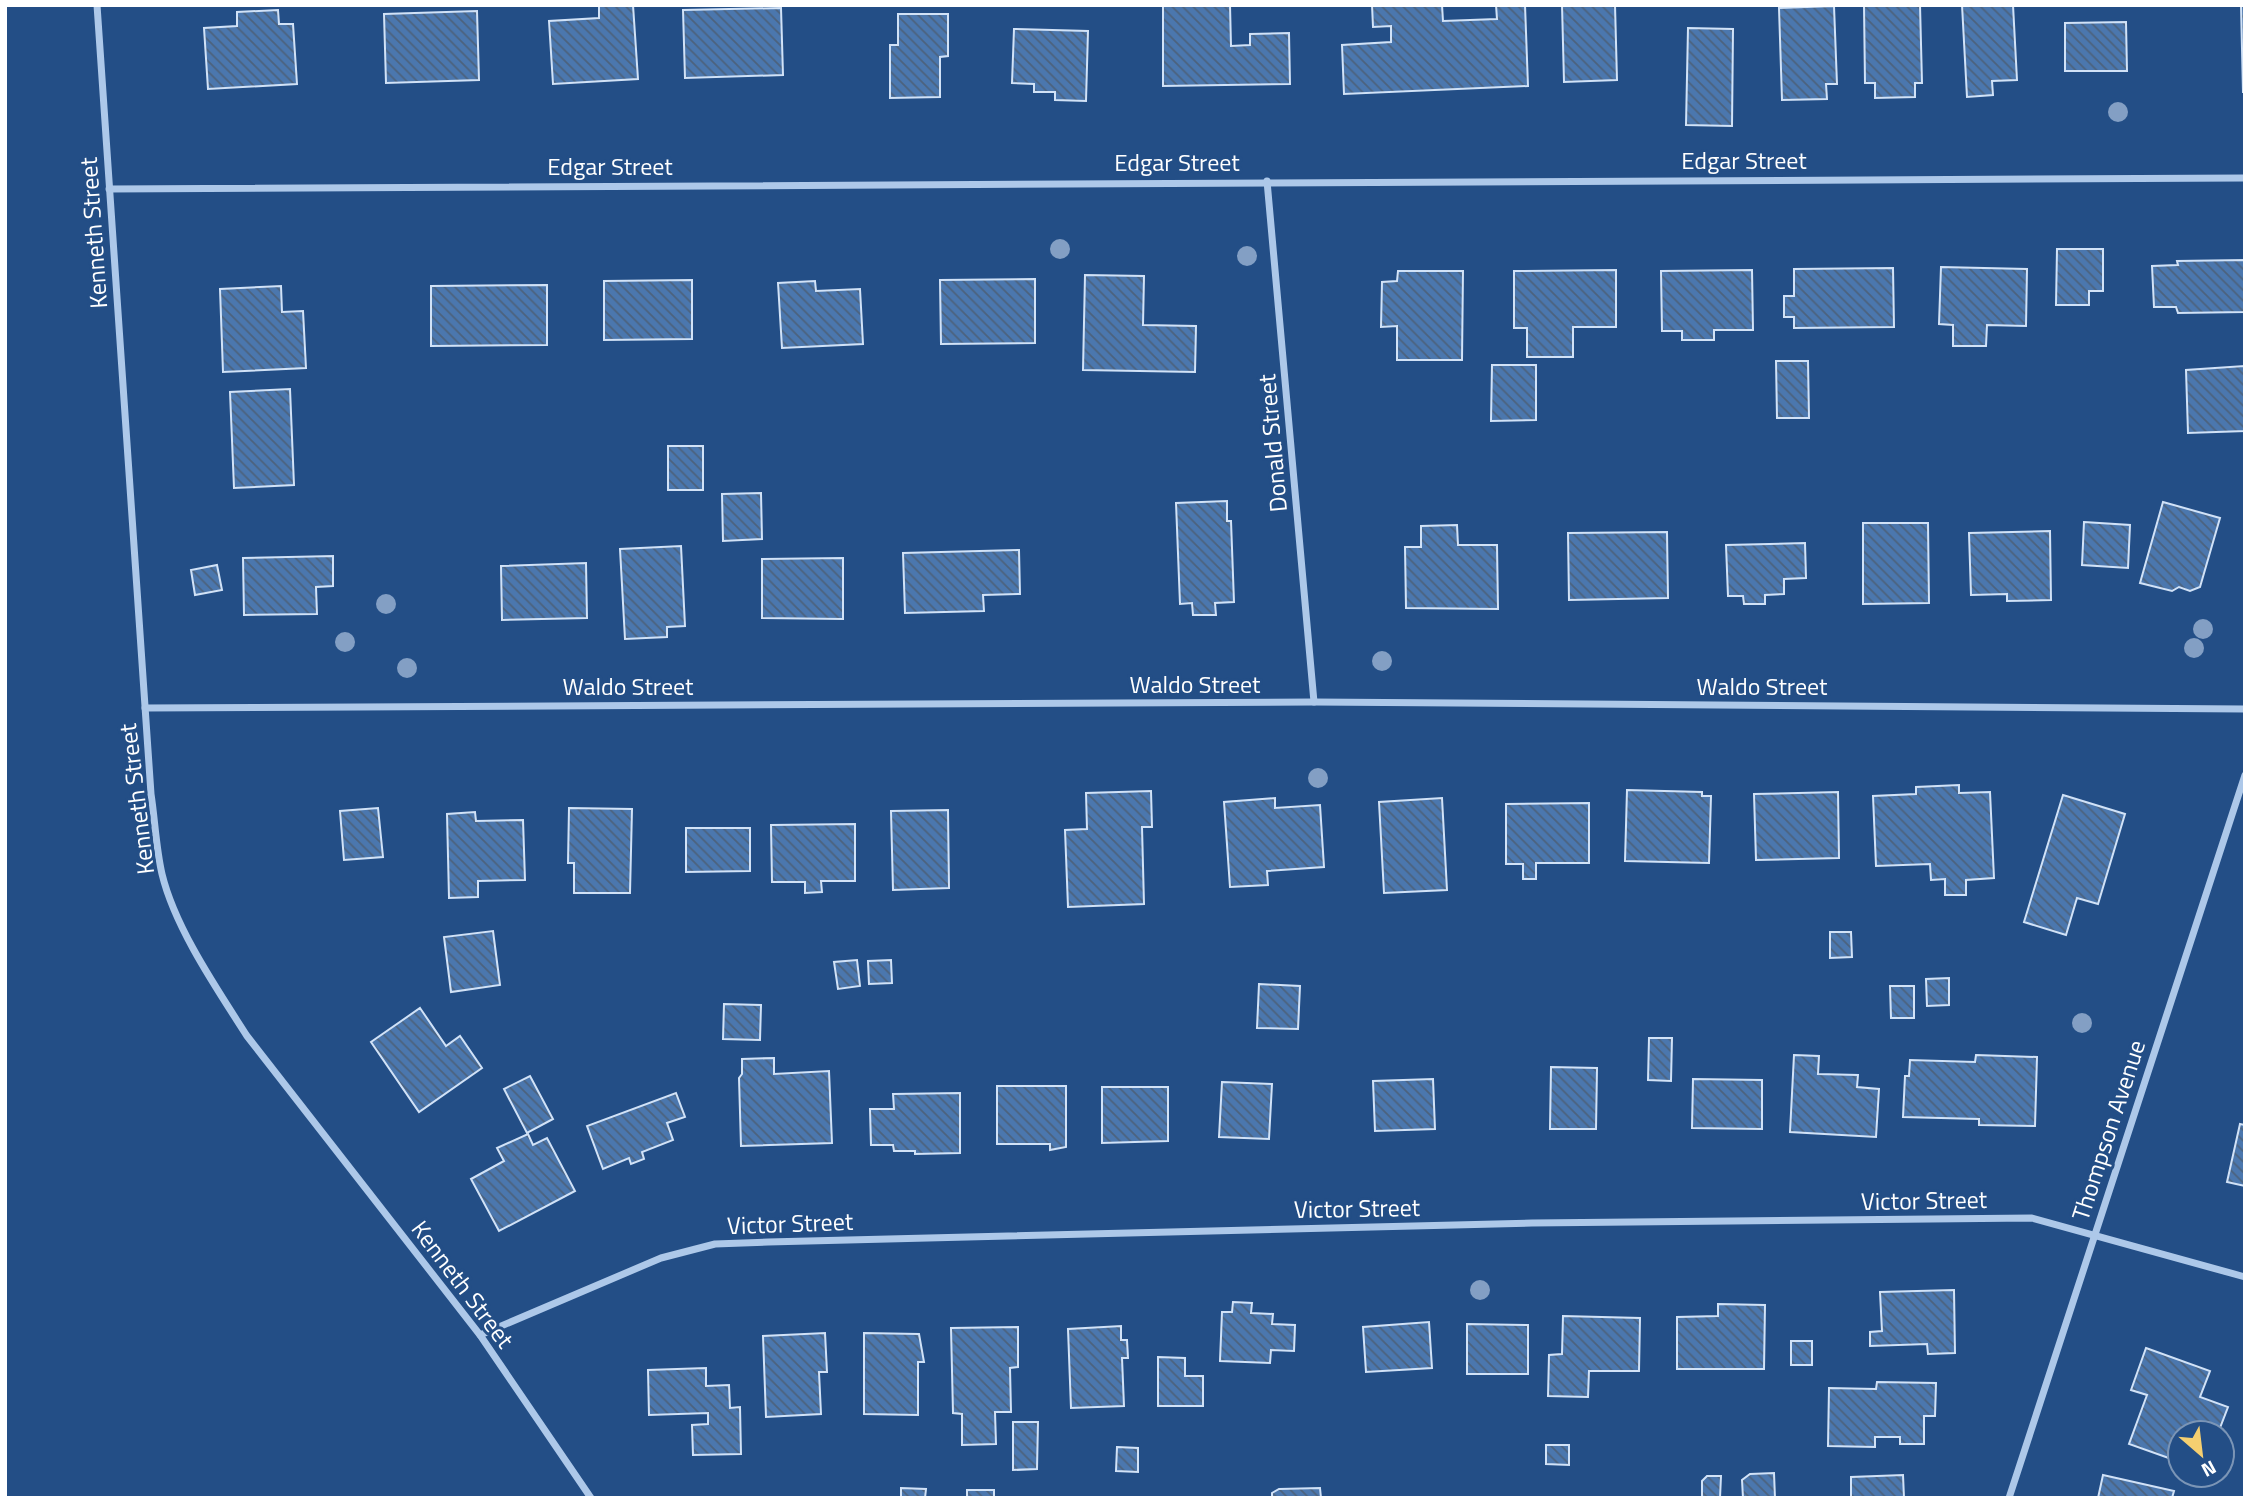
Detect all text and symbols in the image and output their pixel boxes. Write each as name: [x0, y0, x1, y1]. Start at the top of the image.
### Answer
street label: Edgar Street: [1681, 142, 1807, 178]
street label: Edgar Street: [1114, 144, 1240, 180]
street label: Edgar Street: [547, 148, 673, 184]
street label: Kenneth Street: [70, 156, 116, 310]
street label: Donald Street: [1248, 372, 1296, 514]
street label: Waldo Street: [1130, 666, 1261, 702]
street label: Waldo Street: [563, 668, 694, 704]
street label: Waldo Street: [1697, 668, 1828, 704]
street label: Kenneth Street: [109, 721, 163, 876]
street label: Thompson Avenue: [2062, 1035, 2154, 1225]
street label: Victor Street: [1861, 1181, 1988, 1219]
street label: Victor Street: [1294, 1189, 1421, 1227]
street label: Victor Street: [726, 1203, 854, 1243]
street label: Kenneth Street: [403, 1213, 523, 1356]
north arrow: [2166, 1419, 2236, 1489]
text: N: [2197, 1454, 2222, 1485]

